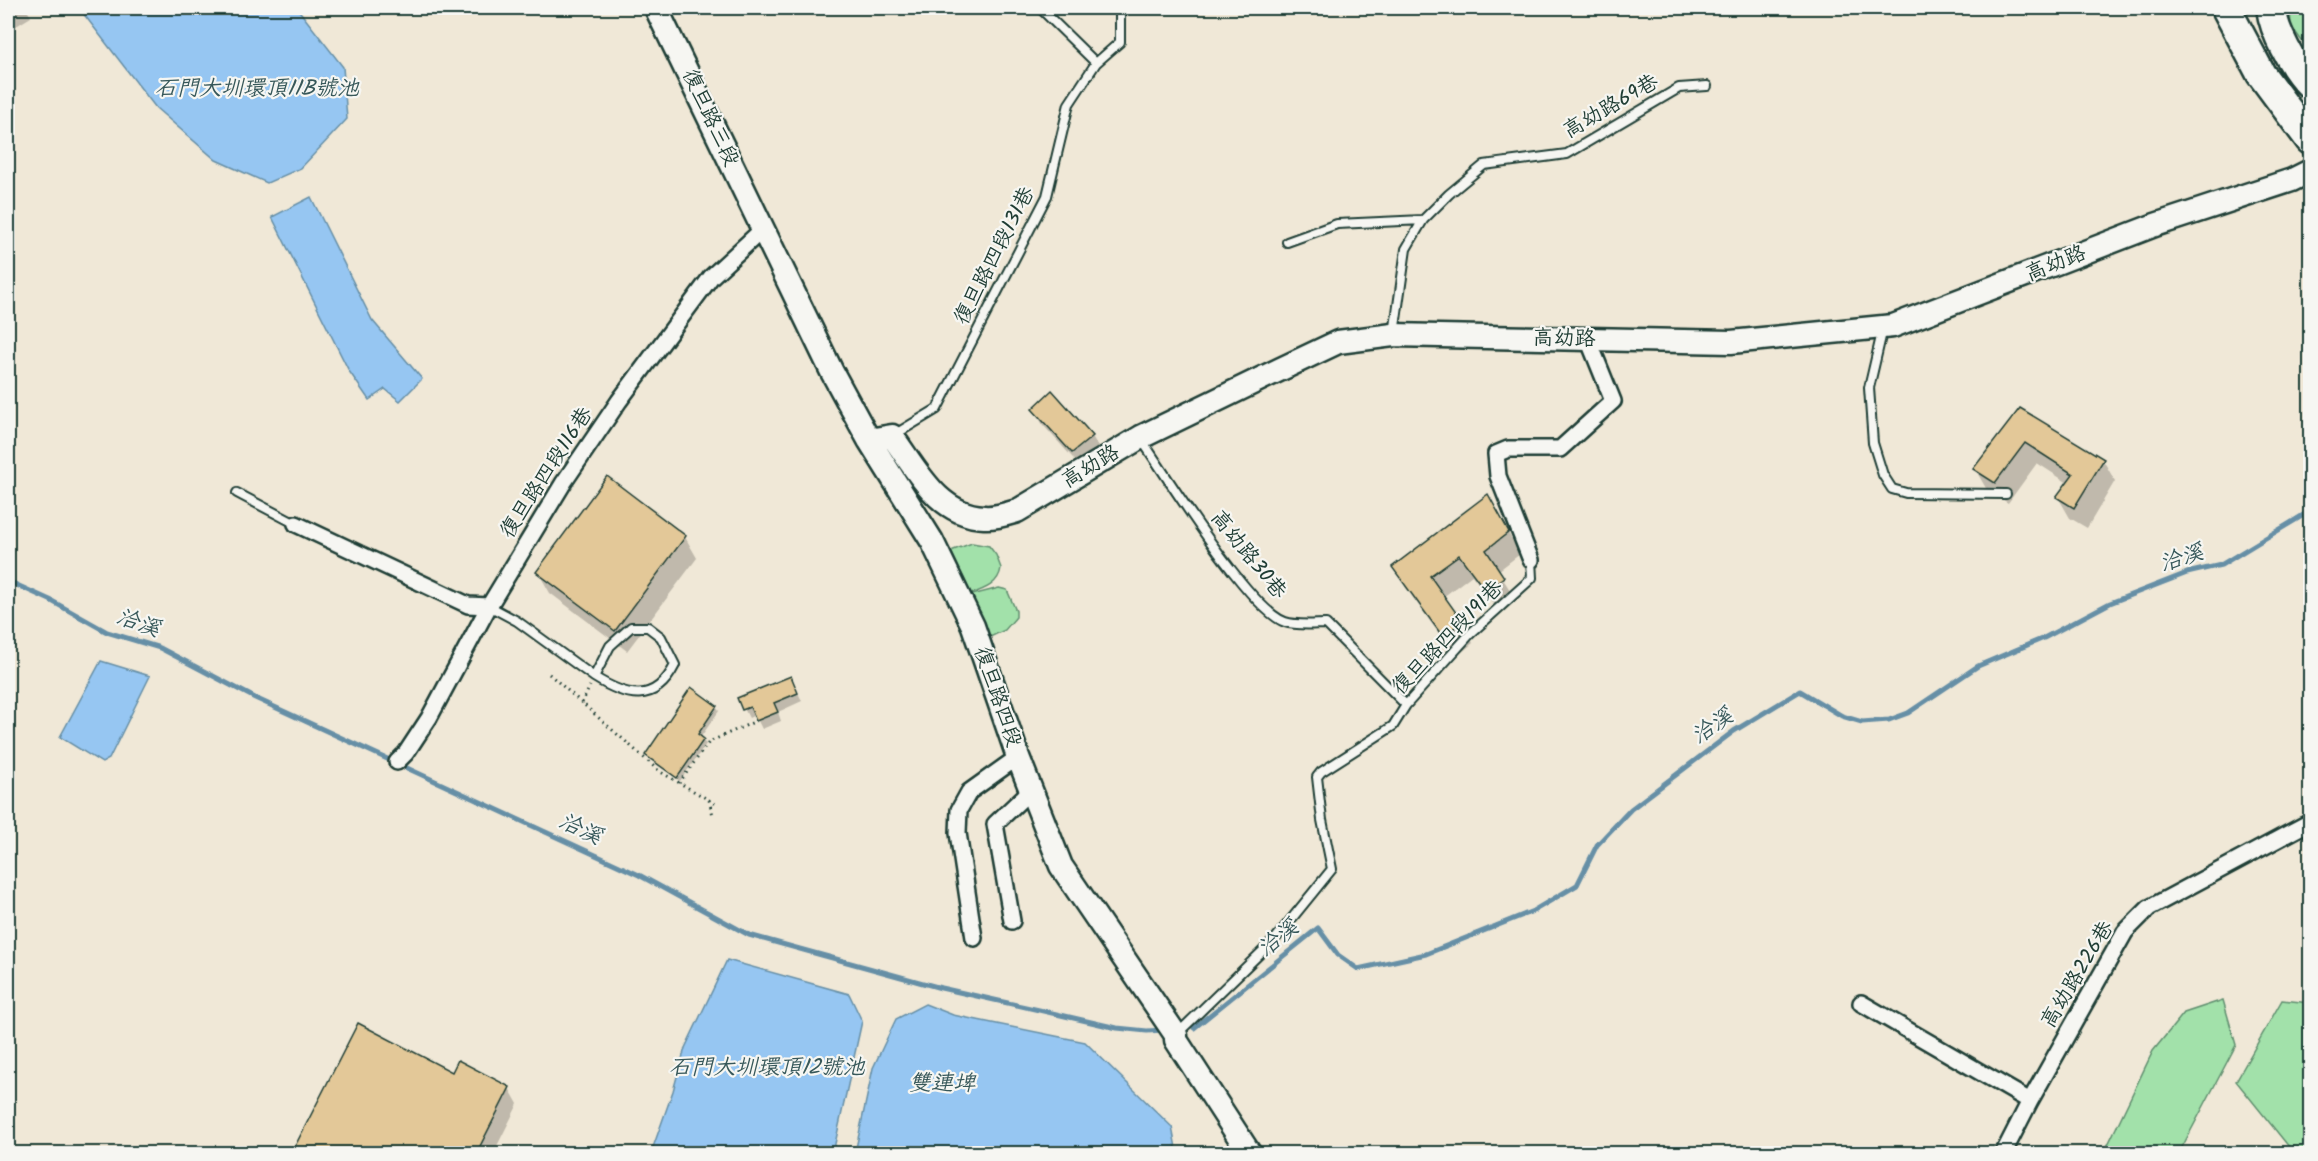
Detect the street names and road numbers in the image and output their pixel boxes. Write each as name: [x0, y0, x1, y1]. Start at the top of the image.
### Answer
street label: 復旦路三段: [673, 63, 747, 173]
street label: 高幼路69巷: [1557, 66, 1665, 148]
street label: 復旦路四段131巷: [946, 181, 1044, 331]
street label: 高幼路: [2021, 237, 2091, 291]
street label: 高幼路: [1532, 322, 1596, 356]
street label: 復旦路四段116巷: [492, 401, 602, 545]
street label: 高幼路: [1056, 437, 1126, 497]
street label: 高幼路30巷: [1202, 503, 1294, 607]
street label: 復旦路四段191巷: [1384, 573, 1512, 703]
street label: 復旦路四段: [964, 642, 1030, 752]
street label: 高幼路226巷: [2033, 915, 2123, 1035]

